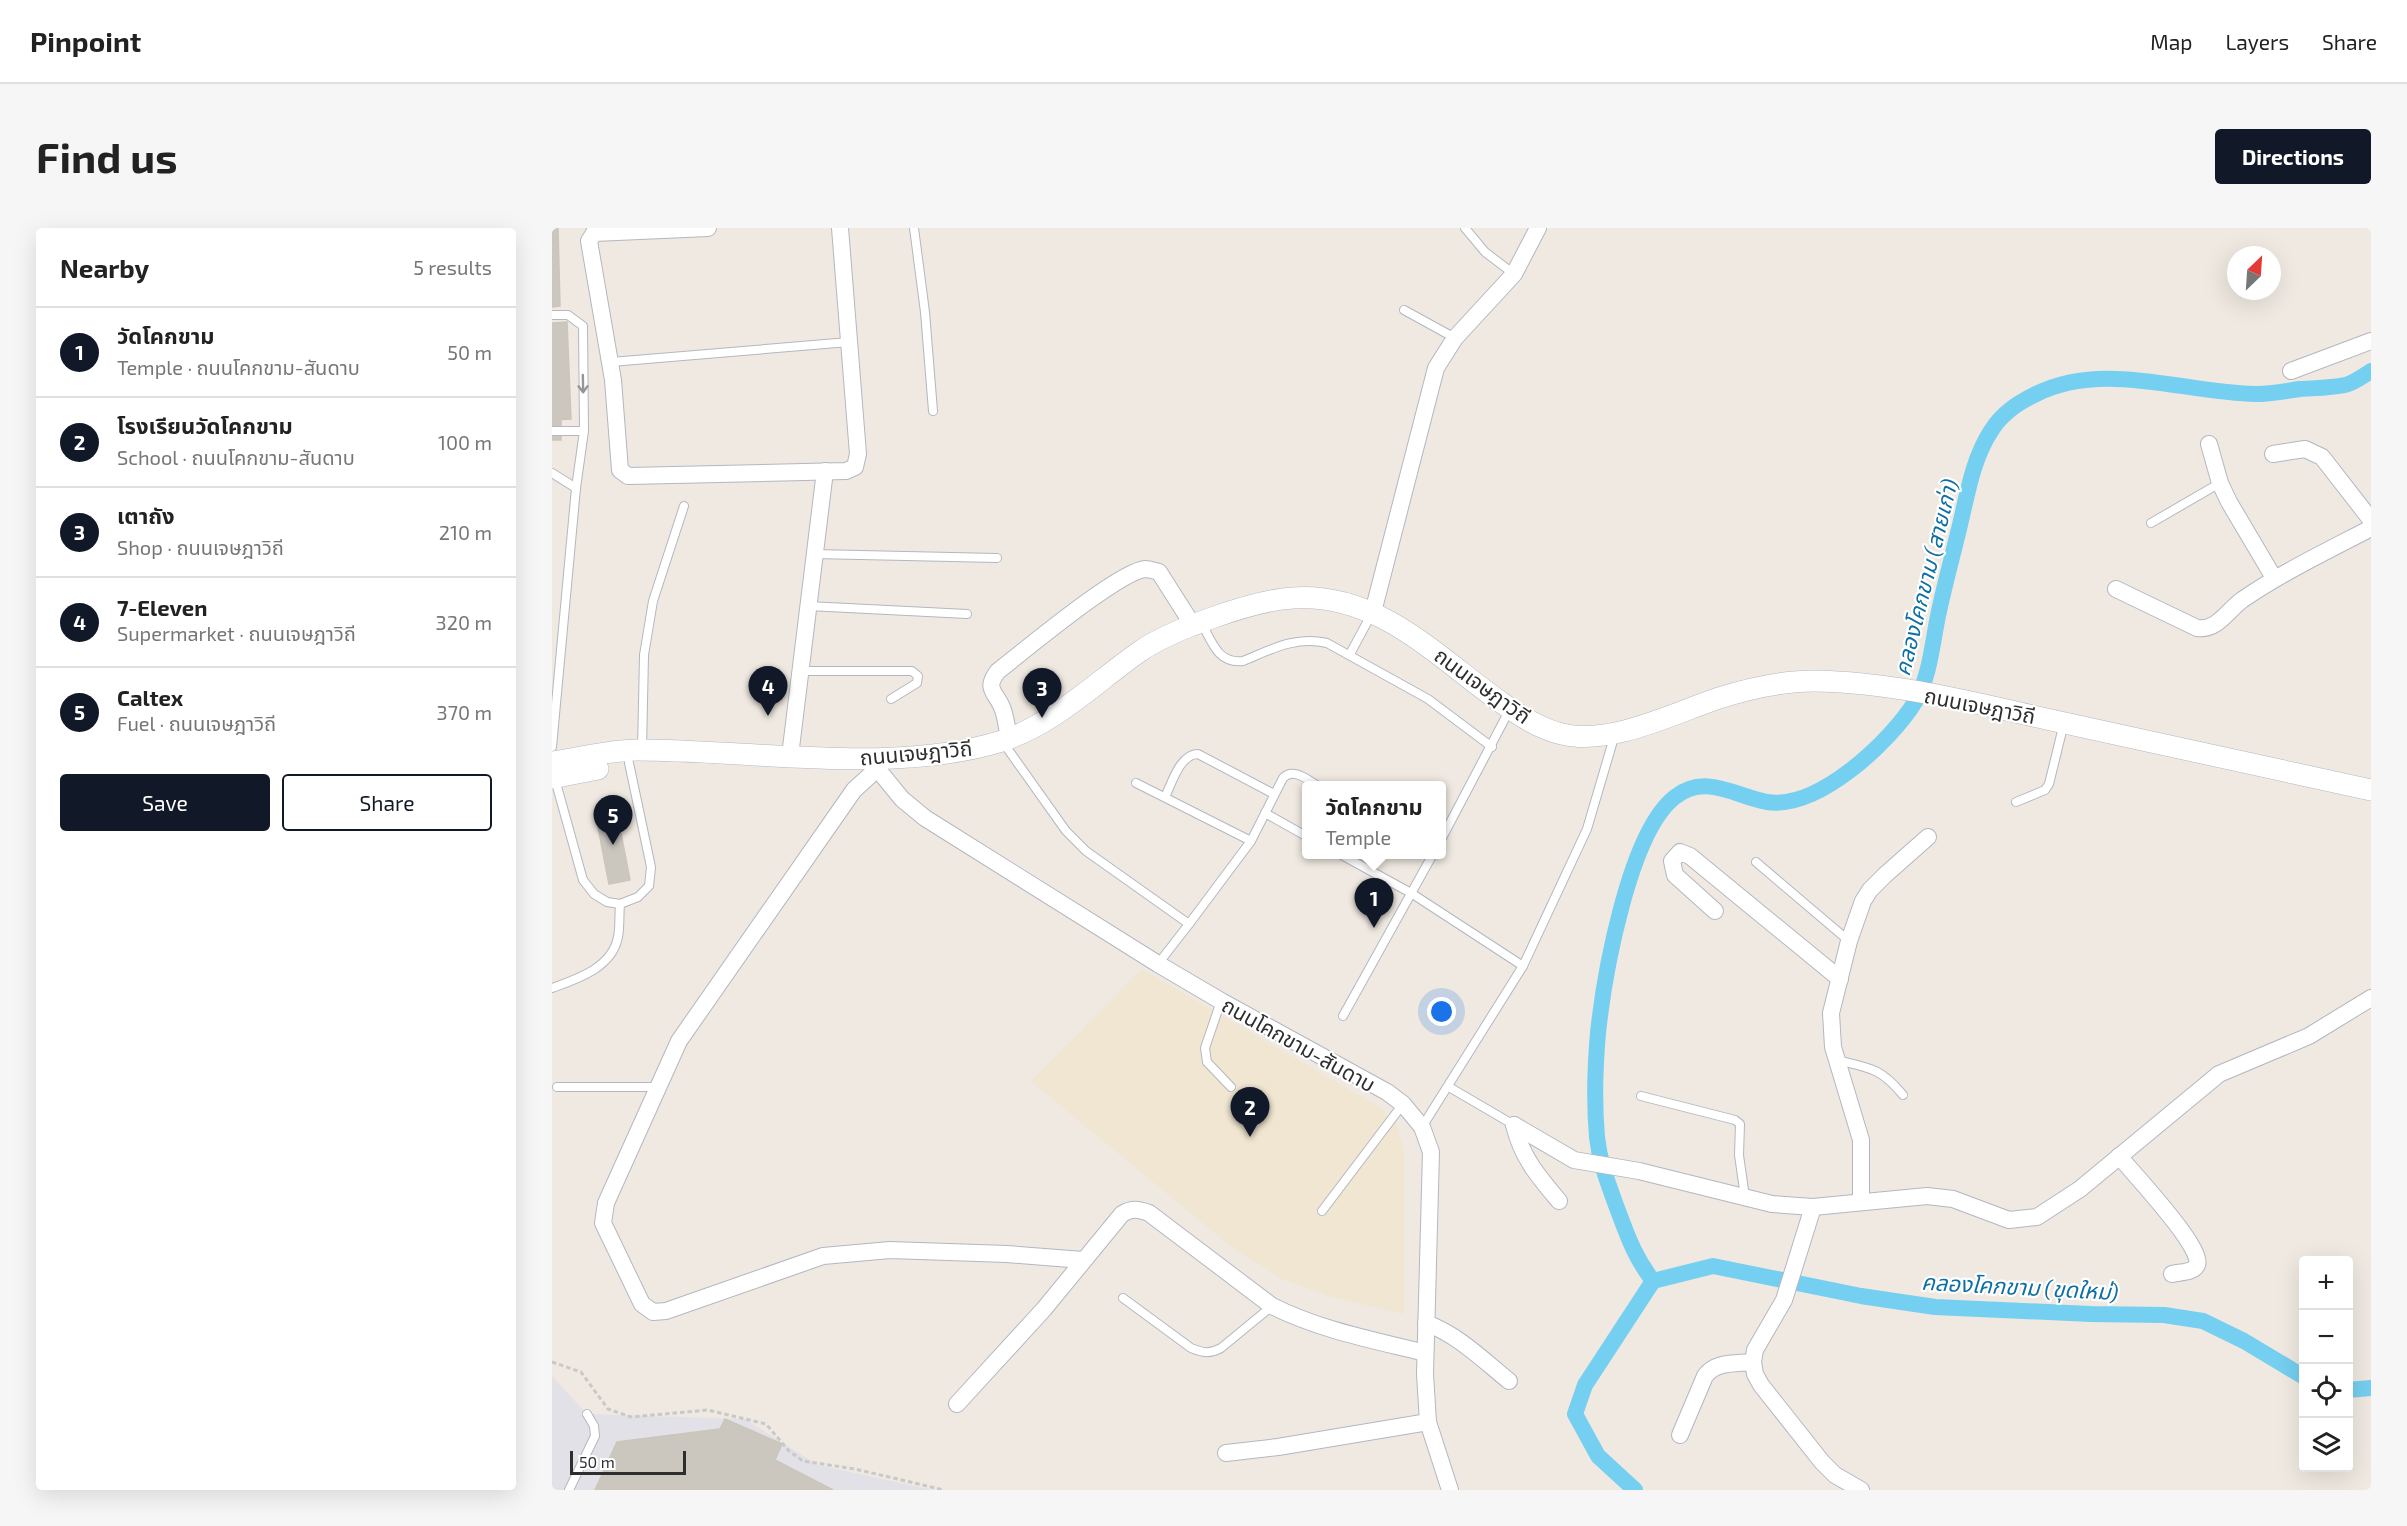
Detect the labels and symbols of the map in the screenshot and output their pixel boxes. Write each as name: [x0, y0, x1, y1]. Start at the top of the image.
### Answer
north arrow: [2227, 246, 2281, 300]
one-way arrow: [577, 374, 589, 394]
water label: คลองโคกขาม (สายเก่า): [1888, 476, 1962, 678]
street label: ถนนเจษฎาวิถี: [1430, 642, 1536, 728]
pin: 4: [748, 666, 788, 716]
pin: 3: [1022, 668, 1062, 718]
street label: ถนนเจษฎาวิถี: [1922, 682, 2038, 728]
street label: ถนนเจษฎาวิถี: [859, 735, 973, 769]
pin: 5: [594, 796, 632, 845]
pin: 1: [1354, 878, 1394, 928]
street label: ถนนโคกขาม-สันดาบ: [1218, 991, 1380, 1097]
your location: [1427, 997, 1456, 1026]
pin: 2: [1230, 1088, 1270, 1137]
water label: คลองโคกขาม (ขุดใหม่): [1921, 1268, 2119, 1306]
scale bar: [570, 1448, 686, 1476]

